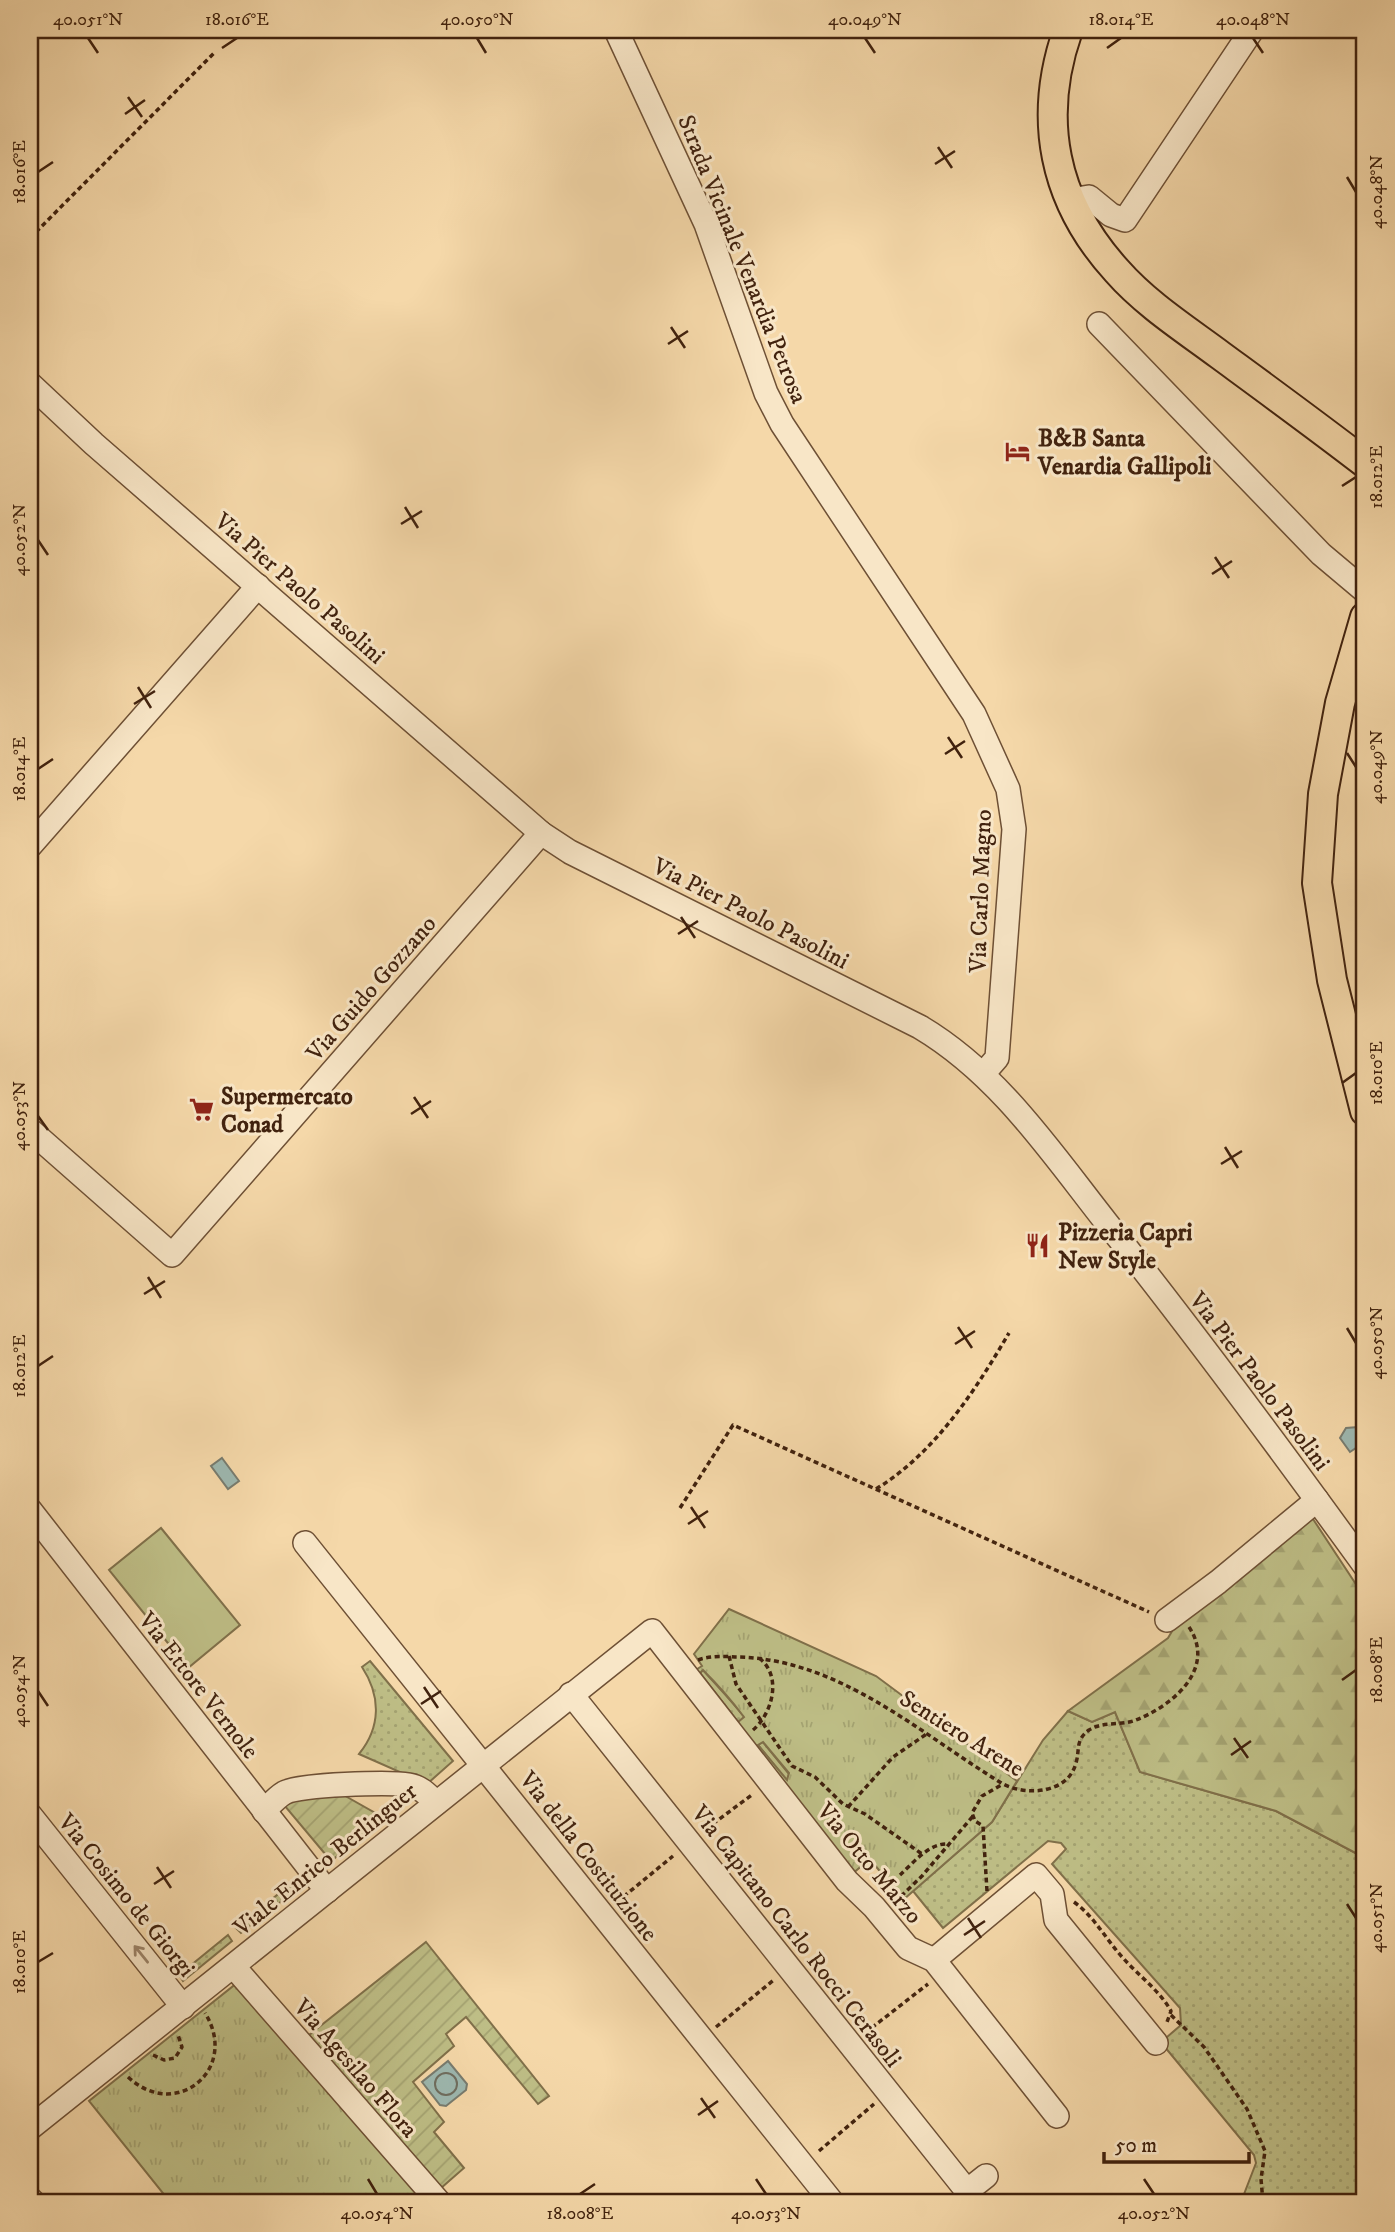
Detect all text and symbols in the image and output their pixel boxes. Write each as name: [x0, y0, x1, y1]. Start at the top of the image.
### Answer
text: 40.051°N: [53, 9, 123, 31]
text: 18.016°E: [205, 9, 269, 31]
text: 40.050°N: [440, 9, 514, 31]
text: 40.049°N: [828, 9, 902, 31]
text: 18.014°E: [1089, 9, 1154, 31]
text: 40.048°N: [1216, 9, 1290, 31]
street label: Strada Vicinale Venardia Petrosa: [670, 111, 814, 409]
text: 18.016°E: [9, 140, 31, 204]
text: 40.048°N: [1366, 155, 1388, 229]
place label: B&B Santa Venardia Gallipoli: [1037, 424, 1212, 482]
hotel icon: B&B Santa Venardia Gallipoli: [1004, 438, 1032, 466]
text: 18.012°E: [1366, 445, 1388, 509]
text: 40.052°N: [9, 504, 31, 576]
street label: Via Pier Paolo Pasolini: [207, 506, 391, 671]
text: 40.049°N: [1366, 730, 1388, 804]
text: 18.014°E: [9, 736, 31, 801]
street label: Via Carlo Magno: [963, 809, 999, 974]
street label: Via Pier Paolo Pasolini: [647, 851, 854, 976]
street label: Via Guido Gozzano: [300, 910, 443, 1068]
text: 18.010°E: [1366, 1041, 1388, 1105]
text: 40.053°N: [9, 1081, 31, 1151]
place label: Supermercato Conad: [221, 1082, 353, 1140]
supermarket icon: Supermercato Conad: [187, 1096, 215, 1124]
place label: Pizzeria Capri New Style: [1058, 1218, 1193, 1276]
restaurant icon: Pizzeria Capri New Style: [1024, 1232, 1052, 1260]
street label: Via Pier Paolo Pasolini: [1182, 1285, 1336, 1477]
text: 40.050°N: [1366, 1306, 1388, 1380]
text: 18.012°E: [9, 1334, 31, 1398]
street label: Via Ettore Vernole: [131, 1605, 265, 1765]
text: 18.008°E: [1366, 1636, 1388, 1703]
text: 40.054°N: [9, 1654, 31, 1727]
street label: Sentiero Arene: [894, 1684, 1029, 1784]
street label: Via della Costituzione: [512, 1765, 664, 1948]
street label: Viale Enrico Berlinguer: [227, 1777, 423, 1944]
street label: Via Otto Marzo: [809, 1796, 929, 1930]
street label: Via Capitano Carlo Rocci Cerasoli: [684, 1799, 908, 2074]
street label: Via Cosimo de Giorgi: [51, 1807, 201, 1983]
text: 40.051°N: [1366, 1883, 1388, 1953]
text: 18.010°E: [9, 1930, 31, 1994]
one-way arrow: [133, 1945, 148, 1963]
street label: Via Agesilao Flora: [286, 1992, 424, 2145]
scale bar: [1104, 2120, 1250, 2164]
text: 50 m: [1115, 2133, 1157, 2159]
text: 40.054°N: [341, 2203, 414, 2225]
text: 18.008°E: [547, 2203, 614, 2225]
text: 40.053°N: [731, 2203, 801, 2225]
text: 40.052°N: [1118, 2203, 1190, 2225]

